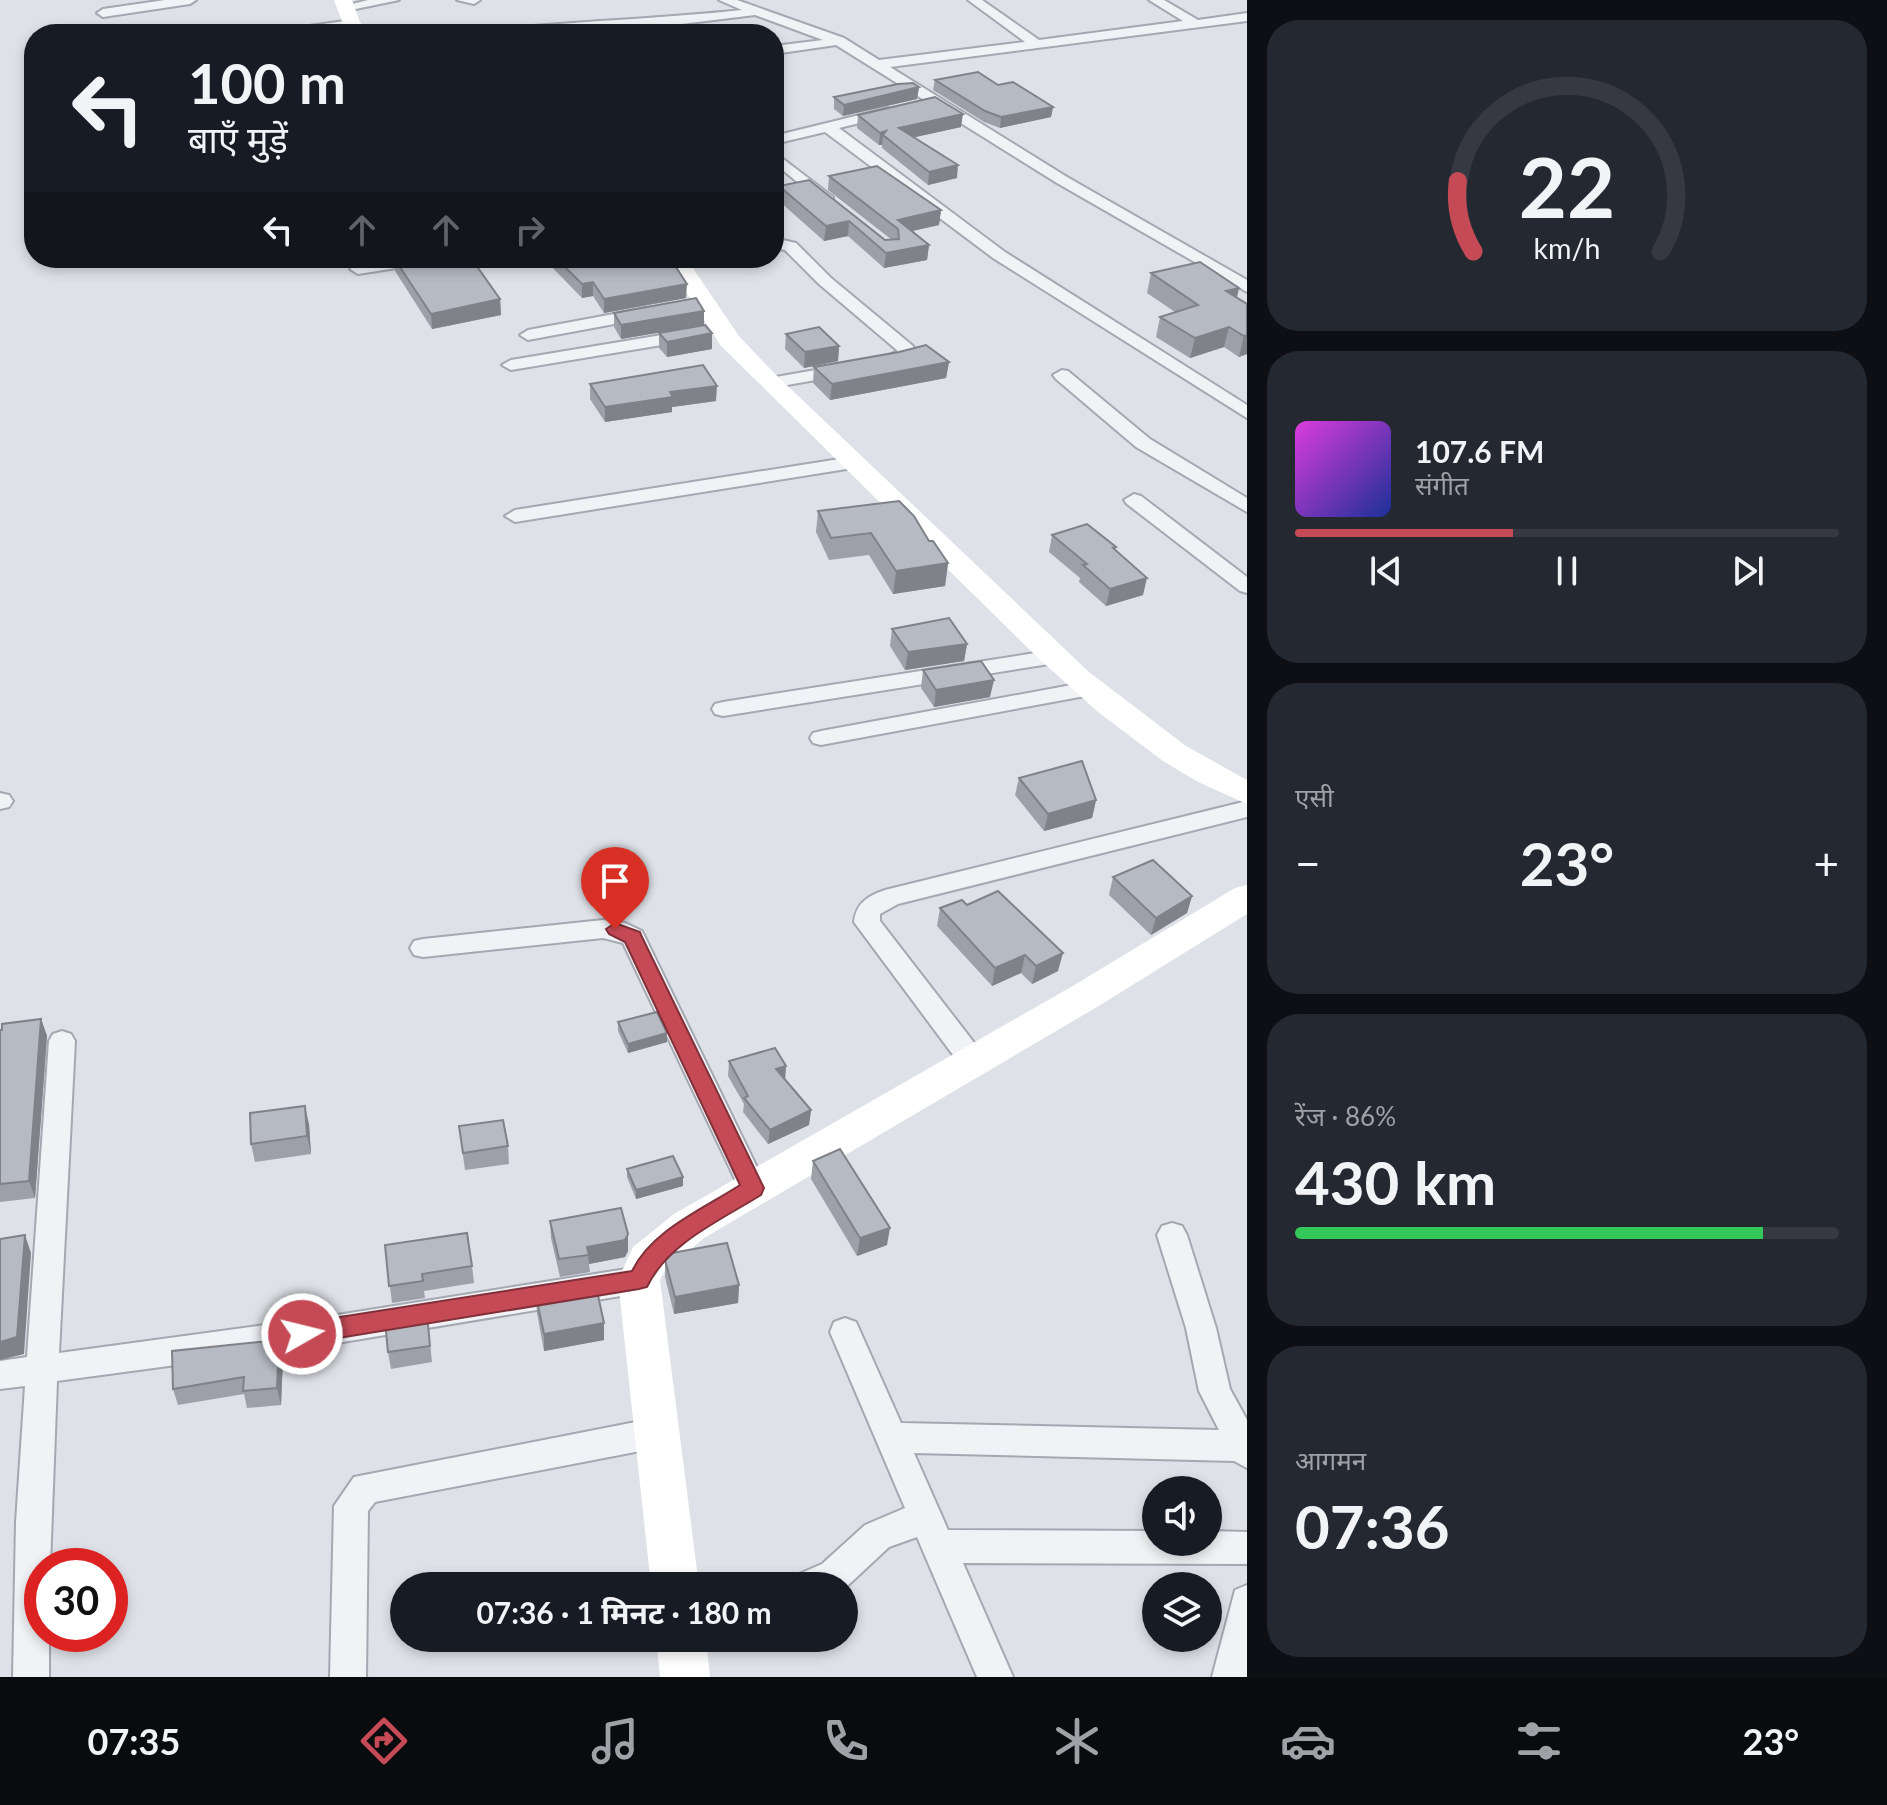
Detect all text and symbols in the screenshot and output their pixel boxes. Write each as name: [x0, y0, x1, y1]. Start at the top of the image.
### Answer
text: 100 m: [188, 49, 346, 116]
icon: left: [56, 56, 160, 160]
text: बाएँ मुड़ें: [188, 117, 288, 161]
text: 22: [1519, 135, 1615, 235]
icon: left: [256, 208, 300, 252]
icon: ahead: [340, 208, 384, 252]
icon: ahead: [424, 208, 468, 252]
icon: right: [508, 208, 552, 252]
text: km/h: [1534, 231, 1600, 265]
text: 107.6 FM: [1415, 433, 1544, 469]
text: संगीत: [1415, 469, 1469, 501]
icon: previous: [1364, 549, 1408, 593]
icon: pause: [1545, 549, 1589, 593]
icon: next: [1726, 549, 1770, 593]
text: एसी: [1295, 781, 1334, 813]
text: 23°: [1520, 827, 1614, 899]
text: −: [1295, 837, 1321, 889]
text: +: [1813, 837, 1839, 889]
pin: [581, 847, 649, 929]
icon: arrive: [593, 859, 637, 903]
text: रेंज · 86%: [1295, 1100, 1396, 1132]
text: 430 km: [1295, 1146, 1496, 1218]
position arrow: [260, 1292, 344, 1376]
text: आगमन: [1295, 1444, 1366, 1476]
map controls: [1142, 1476, 1222, 1652]
button: sound: [1142, 1476, 1222, 1556]
text: 07:36: [1295, 1490, 1450, 1562]
speed limit sign: 30: [24, 1548, 128, 1652]
button: layers: [1142, 1572, 1222, 1652]
text: 07:36 · 1 मिनट · 180 m: [476, 1594, 772, 1630]
icon: directions: [356, 1713, 412, 1769]
icon: music: [587, 1713, 643, 1769]
icon: phone: [818, 1713, 874, 1769]
icon: climate: [1049, 1713, 1105, 1769]
icon: car: [1280, 1713, 1336, 1769]
icon: filters: [1511, 1713, 1567, 1769]
text: 07:35: [88, 1719, 180, 1763]
text: 23°: [1743, 1719, 1799, 1763]

